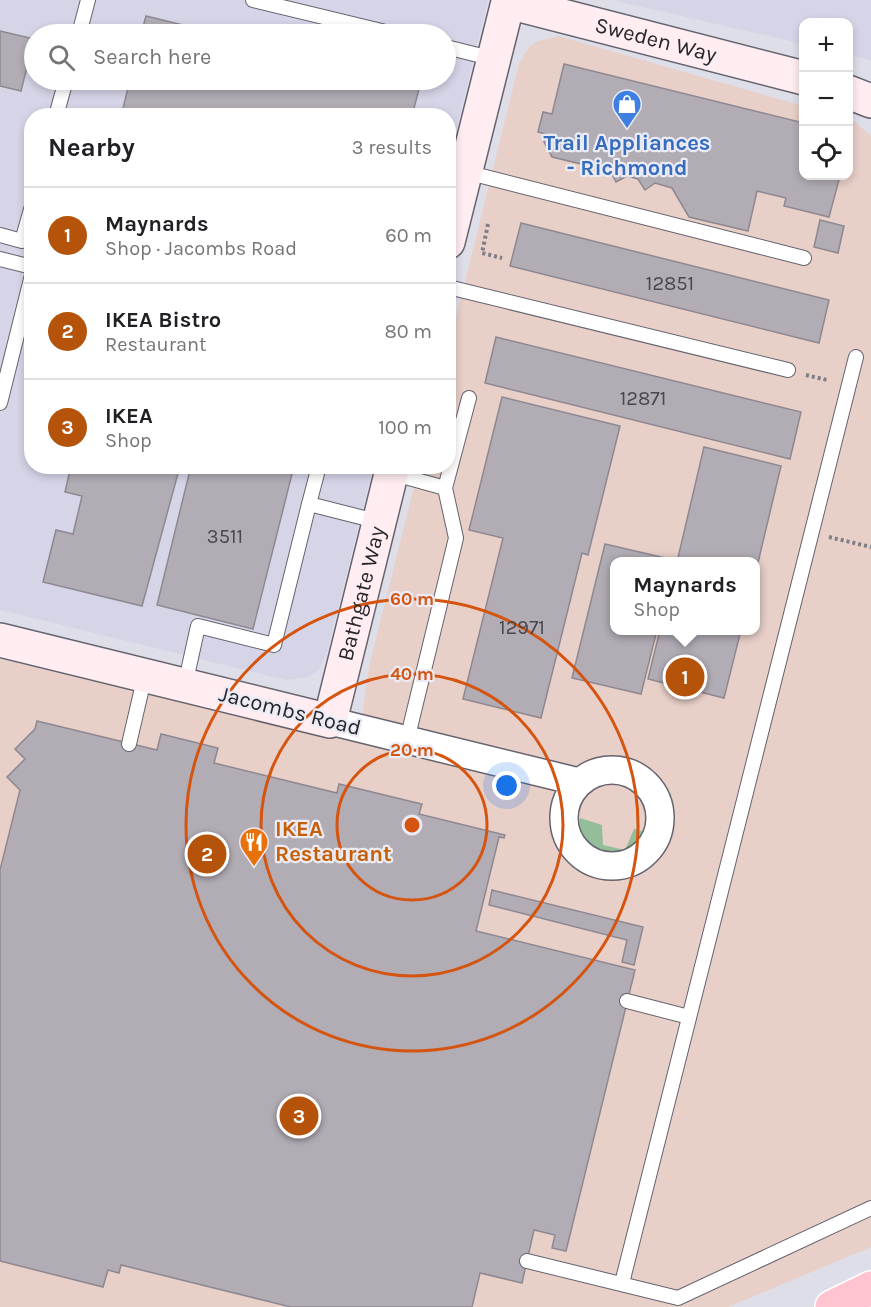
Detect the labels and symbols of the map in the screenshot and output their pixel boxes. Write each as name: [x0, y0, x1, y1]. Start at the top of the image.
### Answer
street label: Sweden Way: [592, 12, 719, 68]
shop icon: Trail Appliances - Richmond: [611, 88, 643, 130]
place label: Trail Appliances - Richmond: [544, 130, 710, 181]
house number: 12851: [646, 272, 694, 295]
house number: 12871: [620, 387, 666, 410]
street label: Bathgate Way: [332, 523, 391, 664]
house number: 3511: [207, 525, 243, 548]
text: 60 m: [390, 588, 434, 610]
house number: 12971: [499, 616, 545, 639]
pin: 1: [666, 654, 704, 700]
text: 40 m: [390, 663, 434, 685]
street label: Jacombs Road: [216, 681, 364, 741]
text: 20 m: [390, 739, 434, 761]
your location: [492, 771, 521, 800]
centre of rings: [402, 815, 422, 835]
place label: IKEA Restaurant: [275, 816, 392, 867]
restaurant icon: IKEA Restaurant: [238, 826, 270, 868]
pin: 2: [188, 832, 226, 876]
pin: 3: [280, 1094, 318, 1138]

